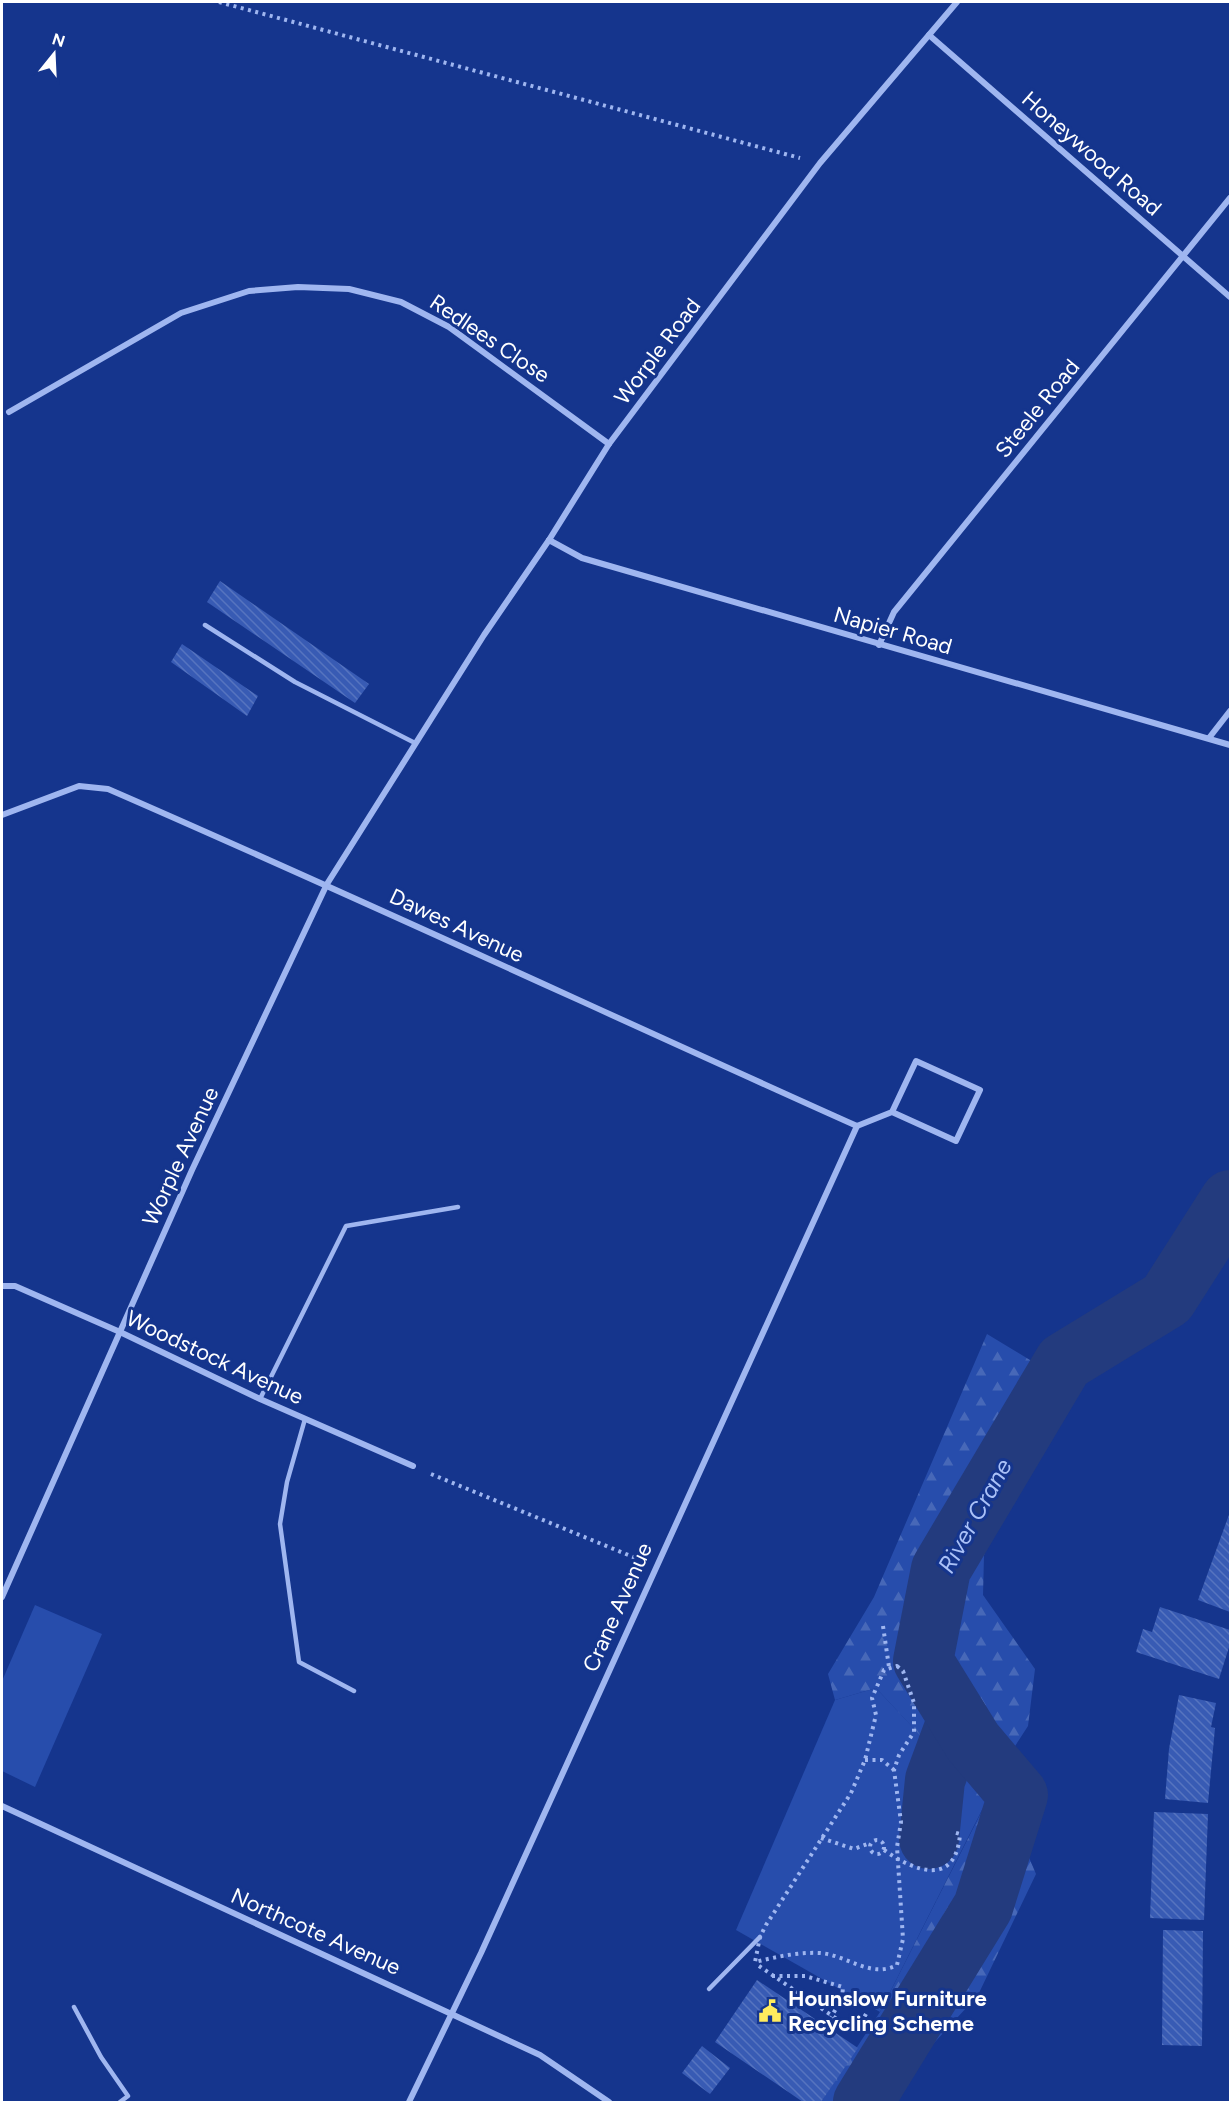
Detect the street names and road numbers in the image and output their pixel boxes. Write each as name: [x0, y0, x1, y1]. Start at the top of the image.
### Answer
street label: Honeywood Road: [1016, 85, 1167, 221]
street label: Redlees Close: [425, 288, 555, 388]
street label: Worple Road: [609, 293, 706, 410]
street label: Steele Road: [990, 354, 1085, 463]
street label: Napier Road: [831, 601, 955, 660]
street label: Dawes Avenue: [385, 883, 528, 968]
street label: Worple Avenue: [136, 1082, 224, 1230]
street label: Woodstock Avenue: [122, 1305, 308, 1410]
street label: Crane Avenue: [577, 1538, 658, 1676]
street label: Northcote Avenue: [227, 1882, 405, 1981]

